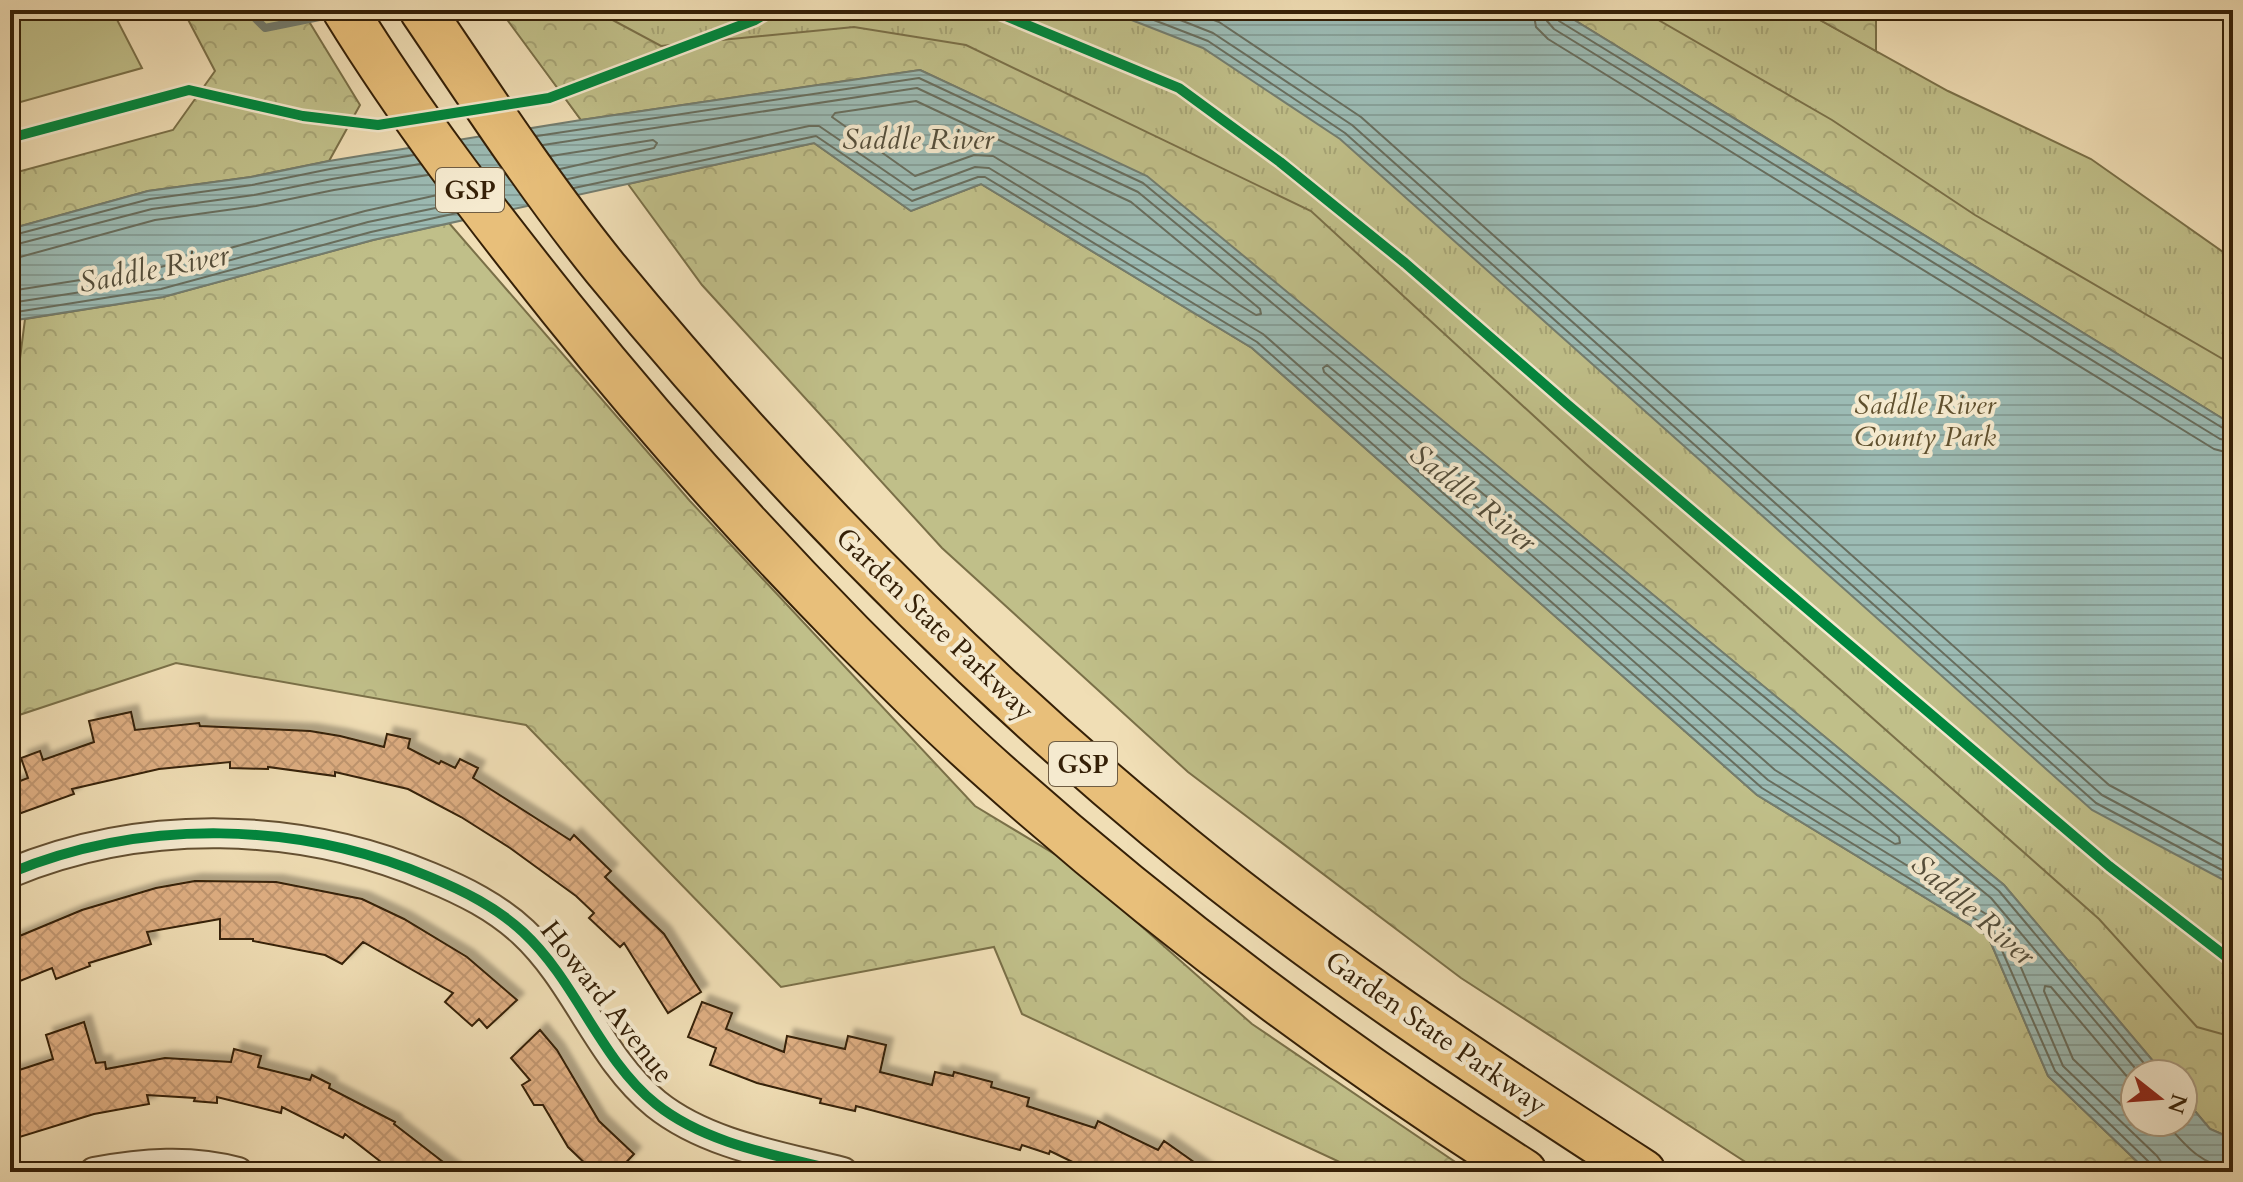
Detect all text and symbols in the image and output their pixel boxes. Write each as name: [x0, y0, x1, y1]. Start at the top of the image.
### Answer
water label: Saddle River: [842, 119, 995, 160]
road number: GSP: [436, 168, 504, 212]
water label: Saddle River: [76, 234, 234, 304]
park label: Saddle River County Park: [1854, 386, 1997, 456]
water label: Saddle River: [1401, 434, 1546, 562]
street label: Garden State Parkway: [827, 519, 1043, 729]
road number: GSP: [1049, 742, 1117, 786]
water label: Saddle River: [1902, 845, 2045, 976]
street label: Howard Avenue: [532, 913, 682, 1091]
street label: Garden State Parkway: [1317, 942, 1555, 1124]
north arrow: [2119, 1058, 2199, 1138]
text: N: [2160, 1090, 2194, 1117]

